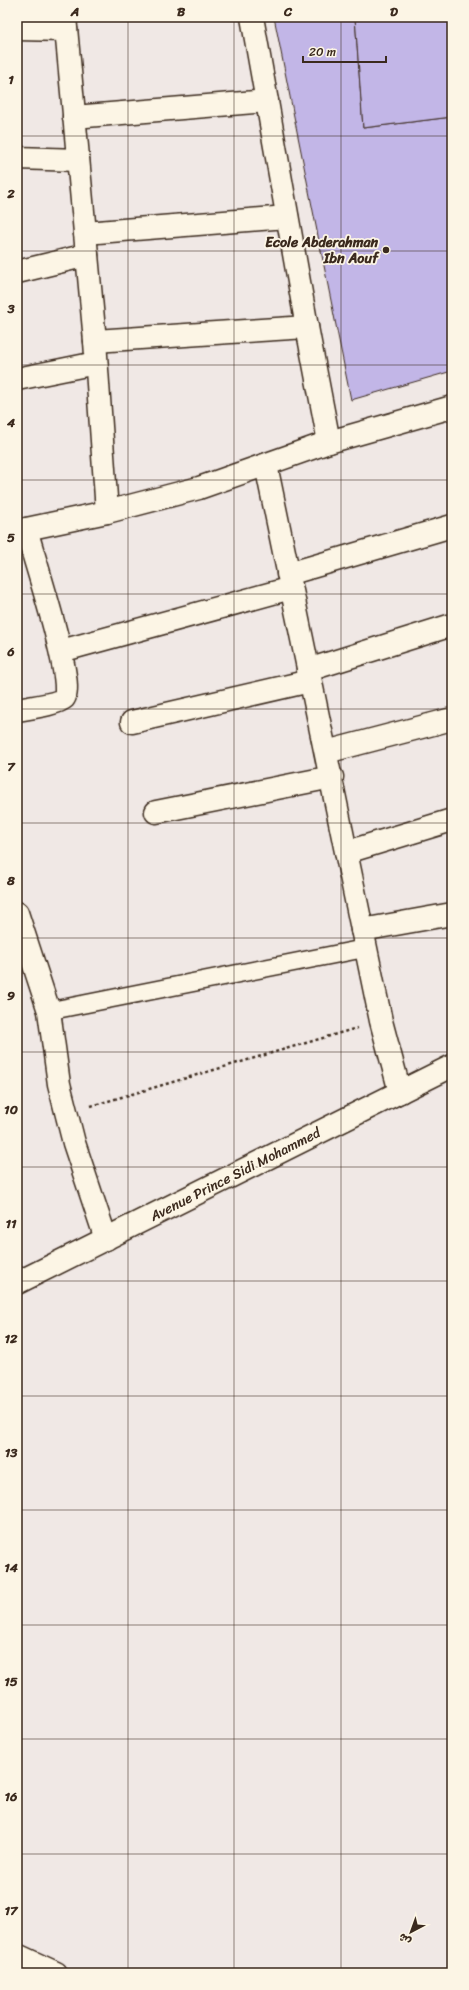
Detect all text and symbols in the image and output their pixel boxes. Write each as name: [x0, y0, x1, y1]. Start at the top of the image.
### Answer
text: A: [70, 0, 79, 23]
text: B: [177, 0, 186, 23]
text: C: [283, 0, 293, 23]
text: D: [390, 0, 398, 23]
scale bar: [303, 38, 386, 64]
text: 20 m: [309, 41, 336, 63]
text: 1: [8, 68, 14, 91]
text: 2: [6, 182, 15, 205]
place label: Ecole Abderahman Ibn Aouf: [265, 230, 380, 271]
marker: Ecole Abderahman Ibn Aouf: [381, 245, 391, 255]
text: 3: [6, 297, 15, 320]
text: 4: [6, 411, 16, 434]
text: 5: [7, 526, 15, 549]
text: 6: [6, 640, 15, 663]
text: 7: [7, 755, 16, 778]
text: 8: [6, 869, 15, 892]
text: 9: [7, 984, 15, 1007]
text: 10: [4, 1098, 18, 1121]
street label: Avenue Prince Sidi Mohammed: [145, 1120, 326, 1229]
text: 11: [5, 1212, 17, 1235]
text: 12: [4, 1327, 18, 1350]
text: 13: [5, 1441, 18, 1464]
text: 14: [4, 1556, 19, 1579]
text: 15: [4, 1670, 18, 1693]
text: 16: [5, 1785, 18, 1808]
text: 17: [4, 1899, 19, 1922]
north arrow: [391, 1912, 431, 1952]
text: ش: [394, 1928, 416, 1950]

